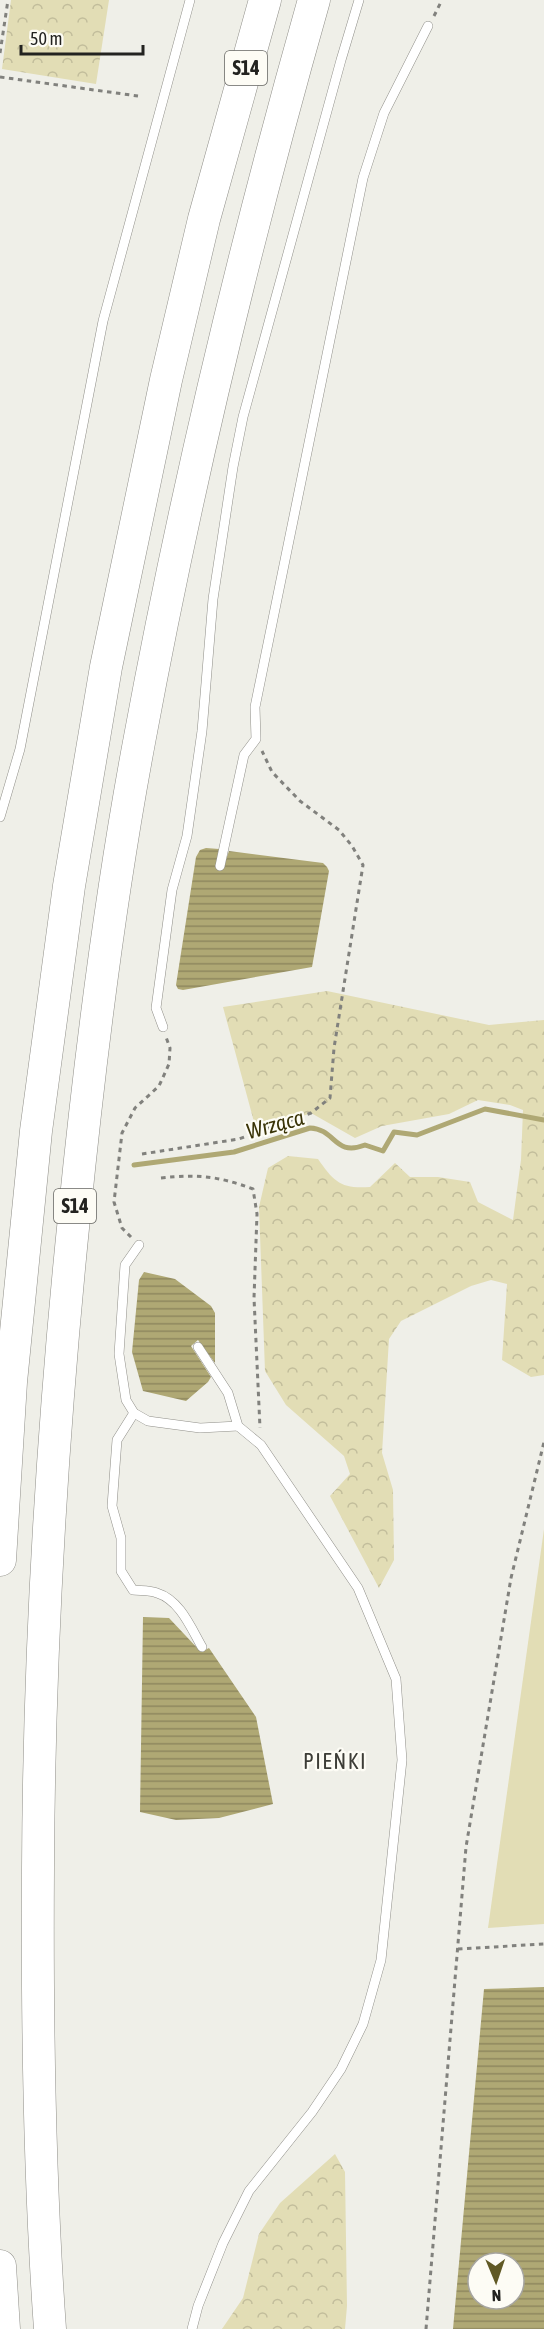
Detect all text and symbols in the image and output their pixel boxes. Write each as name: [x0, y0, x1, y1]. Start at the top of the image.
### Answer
scale bar: [21, 18, 142, 56]
text: 50 m: [30, 28, 62, 49]
road number: S14: [225, 51, 267, 85]
water label: Wrząca: [243, 1104, 307, 1144]
road number: S14: [54, 1189, 96, 1223]
district label: PIEŃKI: [303, 1748, 367, 1774]
north arrow: [466, 2251, 526, 2311]
text: N: [491, 2287, 502, 2305]

